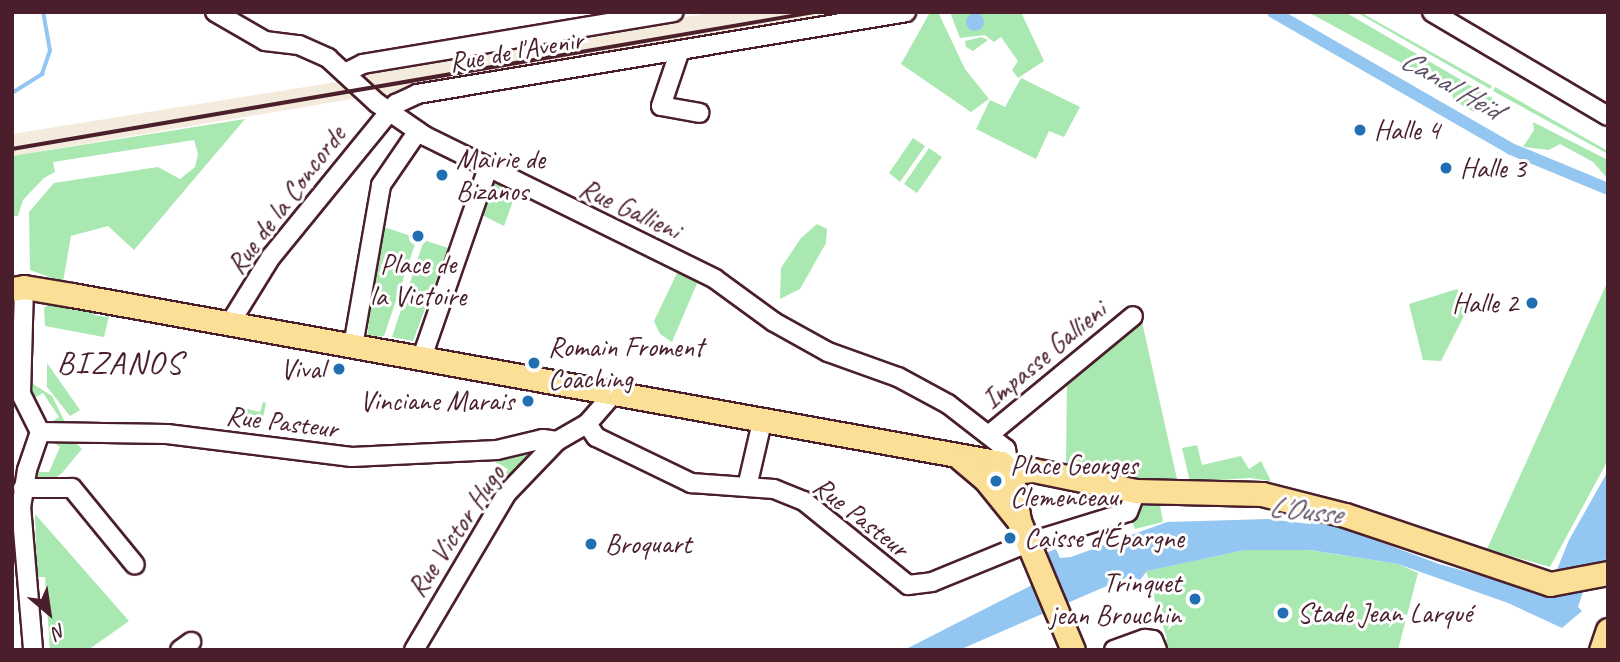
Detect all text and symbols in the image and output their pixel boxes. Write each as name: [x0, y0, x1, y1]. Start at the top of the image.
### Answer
street label: Rue de l'Avenir: [446, 23, 586, 79]
water label: Canal Heïd: [1395, 41, 1507, 127]
place label: Halle 4: [1374, 113, 1440, 147]
street label: Rue de la Concorde: [219, 119, 353, 281]
marker: Halle 4: [1352, 122, 1368, 138]
place label: Mairie de Bizanos: [456, 142, 545, 208]
place label: Halle 3: [1460, 151, 1526, 185]
marker: Halle 3: [1438, 160, 1454, 176]
marker: Mairie de Bizanos: [434, 167, 450, 183]
street label: Rue Gallieni: [574, 171, 686, 247]
marker: Place de la Victoire: [410, 228, 426, 244]
place label: Place de la Victoire: [370, 247, 466, 313]
place label: Halle 2: [1452, 286, 1518, 320]
street label: Impasse Gallieni: [975, 293, 1113, 417]
marker: Halle 2: [1524, 295, 1540, 311]
place label: Romain Froment Coaching: [548, 330, 705, 396]
district label: BIZANOS: [59, 344, 181, 382]
place label: Vival: [281, 352, 325, 386]
marker: Romain Froment Coaching: [526, 355, 542, 371]
marker: Vival: [331, 361, 347, 377]
place label: Vinciane Marais: [359, 384, 514, 418]
marker: Vinciane Marais: [520, 393, 536, 409]
street label: Rue Pasteur: [224, 398, 340, 446]
place label: Place Georges Clemenceau: [1010, 448, 1137, 514]
street label: Rue Victor Hugo: [400, 459, 512, 603]
street label: Rue Pasteur: [806, 469, 916, 565]
marker: Place Georges Clemenceau: [988, 473, 1004, 489]
water label: L'Ousse: [1267, 488, 1343, 532]
place label: Caisse d'Épargne: [1024, 521, 1184, 555]
place label: Broquart: [605, 527, 691, 561]
marker: Caisse d'Épargne: [1002, 530, 1018, 546]
marker: Broquart: [583, 536, 599, 552]
place label: Trinquet jean Brouchin: [1050, 566, 1181, 632]
north arrow: [14, 578, 84, 648]
marker: Trinquet jean Brouchin: [1187, 591, 1203, 607]
place label: Stade Jean Larqué: [1297, 596, 1472, 630]
marker: Stade Jean Larqué: [1275, 605, 1291, 621]
text: N: [48, 618, 70, 645]

